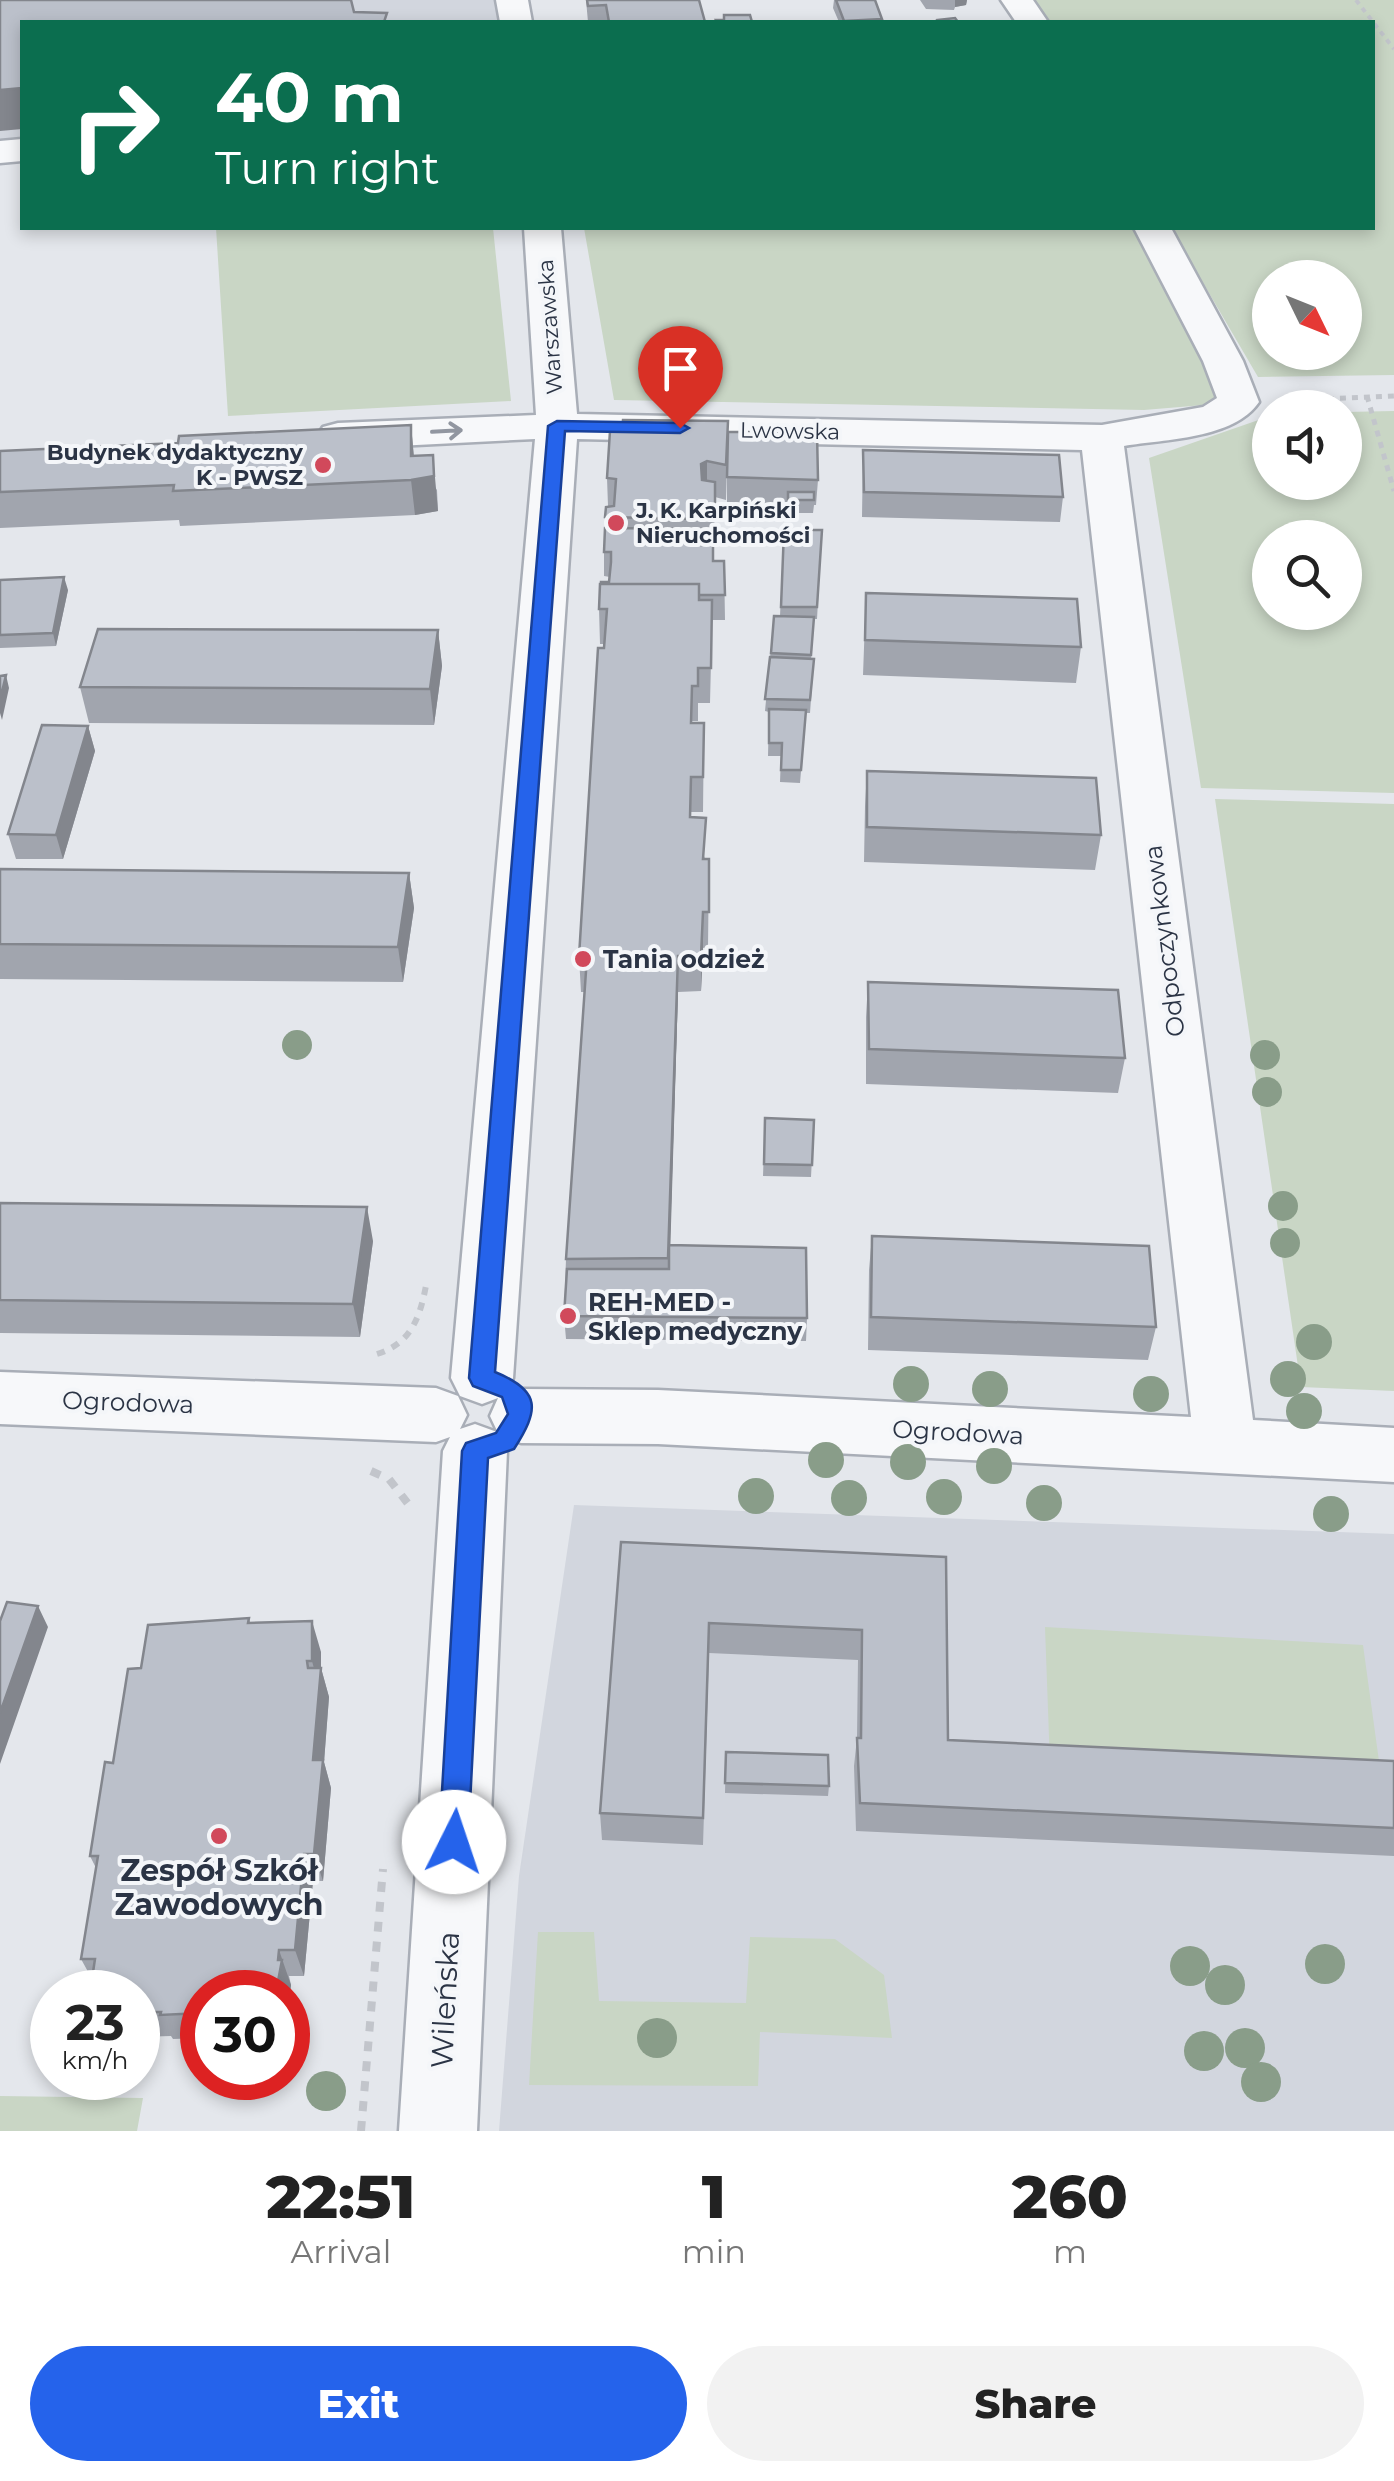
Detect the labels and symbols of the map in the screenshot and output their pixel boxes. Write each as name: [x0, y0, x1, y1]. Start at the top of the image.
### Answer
street label: Warszawska: [532, 258, 568, 396]
north arrow: [1252, 260, 1362, 370]
pin: [638, 326, 723, 429]
street label: Lwowska: [740, 417, 840, 445]
one-way arrow: [430, 421, 463, 440]
place label: Budynek dydaktyczny K - PWSZ: [47, 439, 304, 491]
marker: Budynek dydaktyczny K - PWSZ: [312, 454, 334, 476]
place label: J. K. Karpiński Nieruchomości: [635, 497, 810, 549]
marker: J. K. Karpiński Nieruchomości: [605, 512, 627, 534]
street label: Odpoczynkowa: [1137, 843, 1191, 1039]
place label: Tania odzież: [603, 944, 765, 974]
marker: Tania odzież: [572, 948, 594, 970]
place label: REH-MED - Sklep medyczny: [588, 1287, 803, 1346]
marker: REH-MED - Sklep medyczny: [557, 1305, 579, 1327]
street label: Ogrodowa: [62, 1385, 194, 1419]
street label: Ogrodowa: [891, 1414, 1025, 1450]
position arrow: [402, 1790, 506, 1894]
marker: Zespół Szkół Zawodowych: [208, 1825, 230, 1847]
place label: Zespół Szkół Zawodowych: [114, 1852, 324, 1923]
street label: Wileńska: [423, 1930, 467, 2070]
speed limit sign: 30: [180, 1970, 310, 2100]

